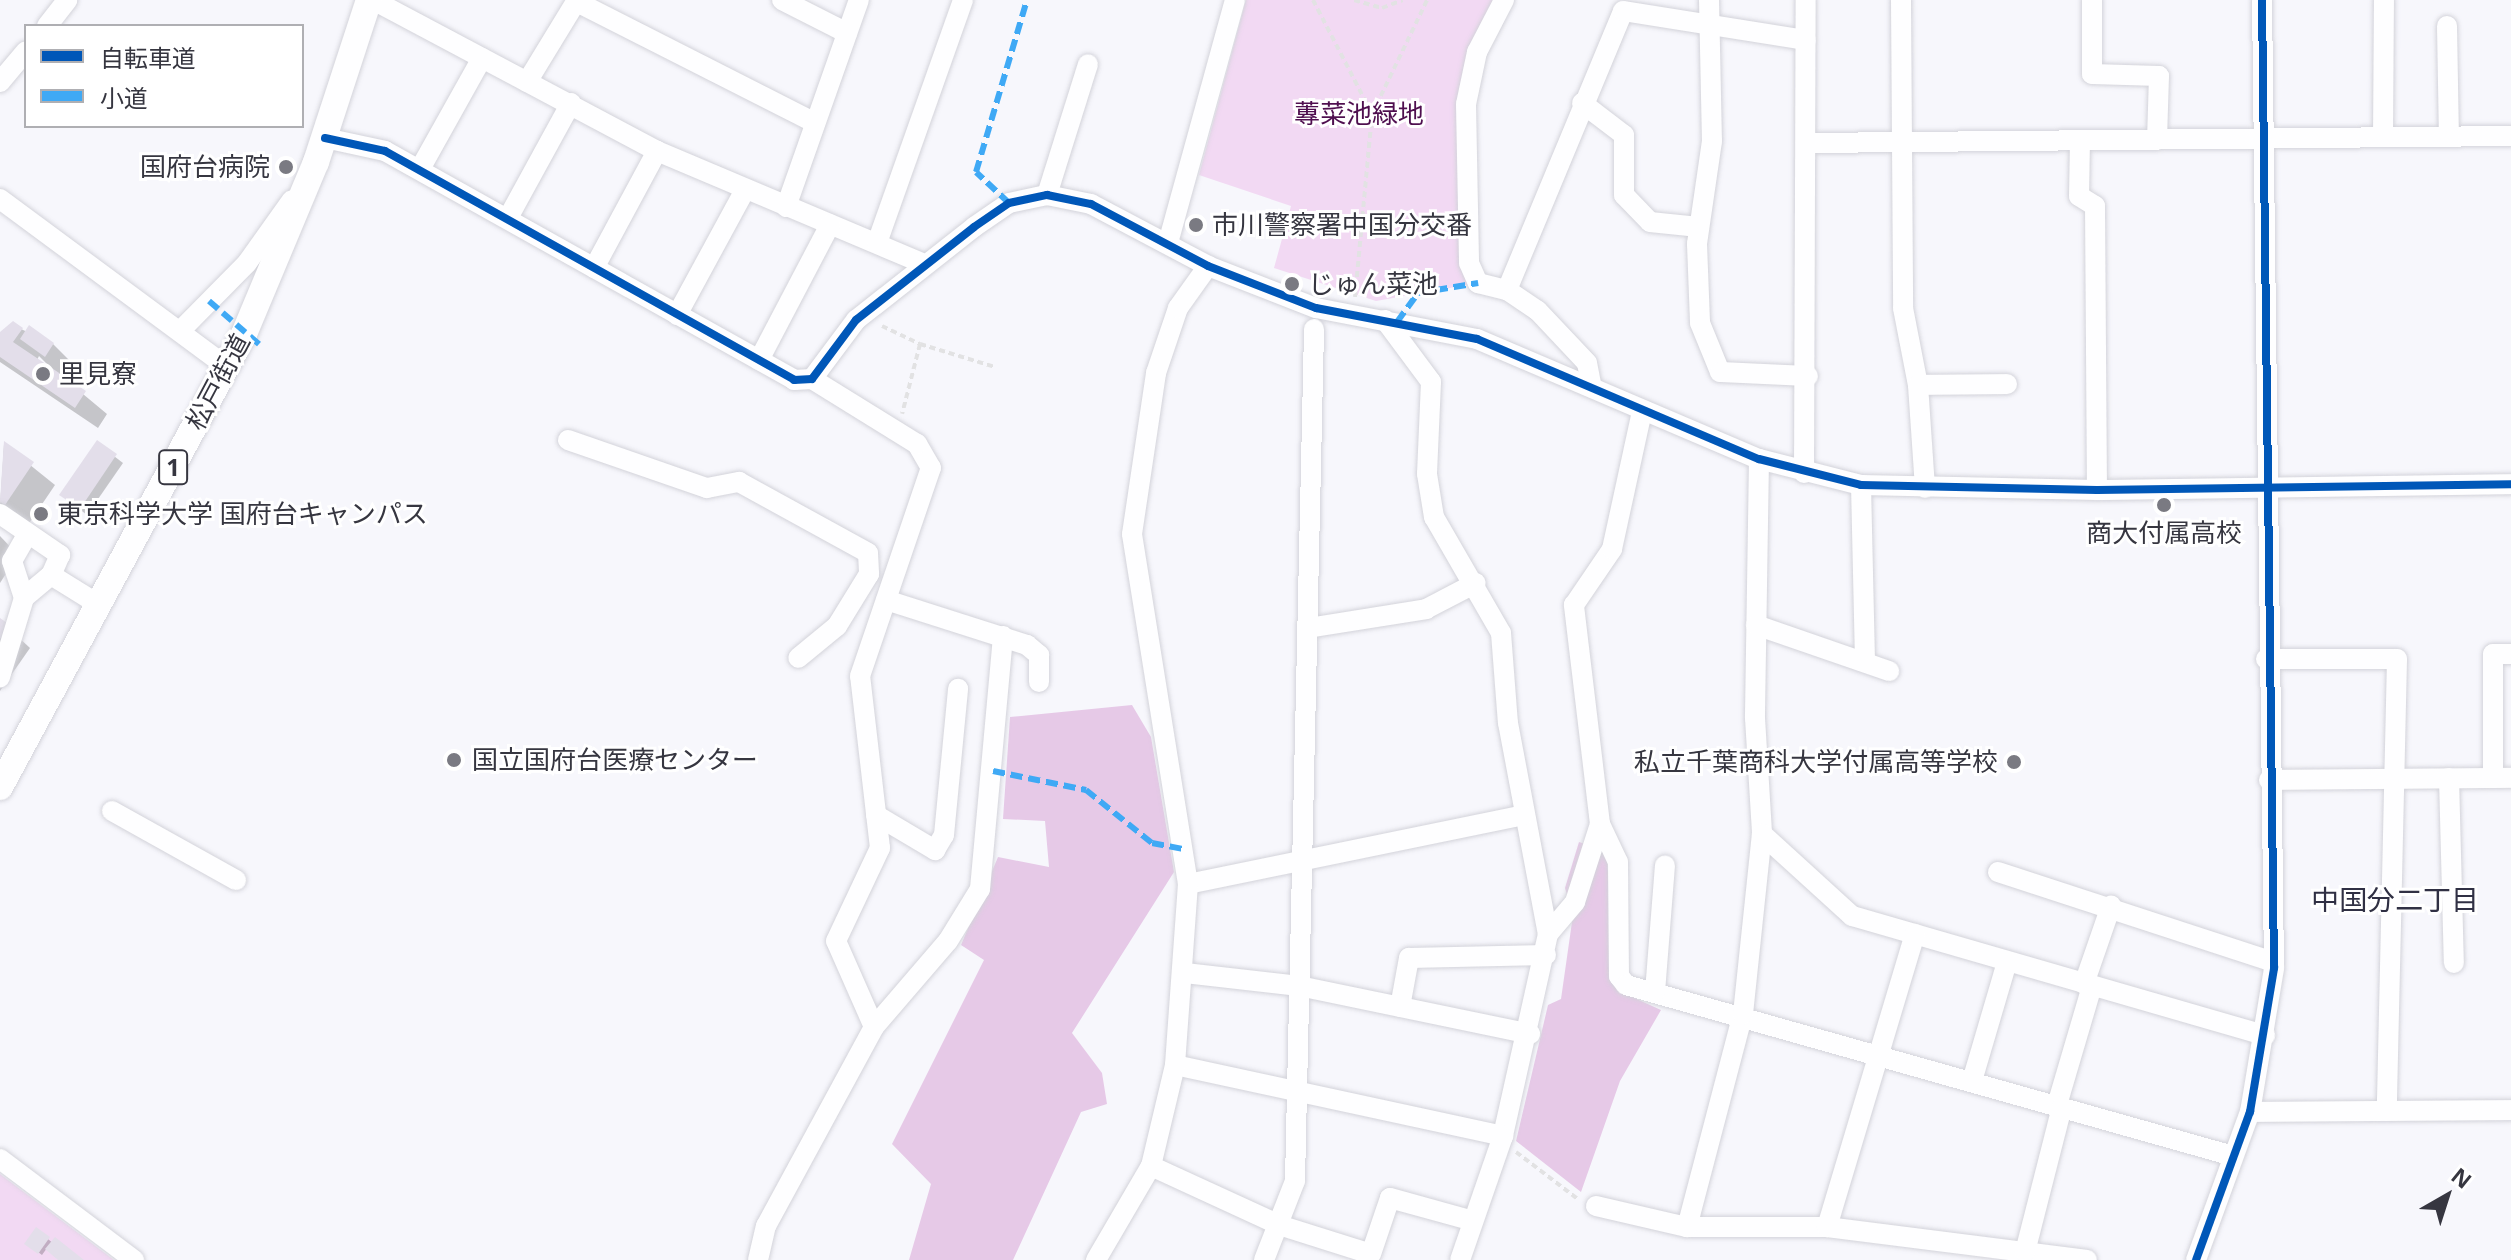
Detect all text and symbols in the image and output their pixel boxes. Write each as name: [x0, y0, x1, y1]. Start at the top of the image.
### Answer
legend: [24, 24, 304, 128]
text: 自転車道: [100, 41, 196, 74]
text: 小道: [100, 81, 148, 114]
park label: 蓴菜池緑地: [1294, 98, 1424, 130]
place label: 国府台病院: [140, 151, 270, 183]
marker: 国府台病院: [277, 158, 295, 176]
place label: 市川警察署中国分交番: [1212, 209, 1472, 241]
marker: 市川警察署中国分交番: [1187, 216, 1205, 234]
place label: じゅん菜池: [1308, 268, 1438, 300]
marker: じゅん菜池: [1283, 275, 1301, 293]
street label: 松戸街道: [180, 329, 256, 435]
place label: 里見寮: [59, 358, 137, 390]
marker: 里見寮: [34, 365, 52, 383]
road number: 1: [157, 447, 189, 487]
marker: 商大付属高校: [2155, 496, 2173, 514]
place label: 東京科学大学 国府台キャンパス: [57, 498, 428, 530]
marker: 東京科学大学 国府台キャンパス: [32, 505, 50, 523]
place label: 商大付属高校: [2086, 517, 2242, 549]
place label: 国立国府台医療センター: [472, 744, 758, 776]
place label: 私立千葉商科大学付属高等学校: [1634, 746, 1998, 778]
marker: 国立国府台医療センター: [443, 749, 465, 771]
marker: 私立千葉商科大学付属高等学校: [2005, 753, 2023, 771]
district label: 中国分二丁目: [2311, 882, 2479, 916]
north arrow: [2407, 1156, 2487, 1236]
text: N: [2446, 1160, 2478, 1195]

